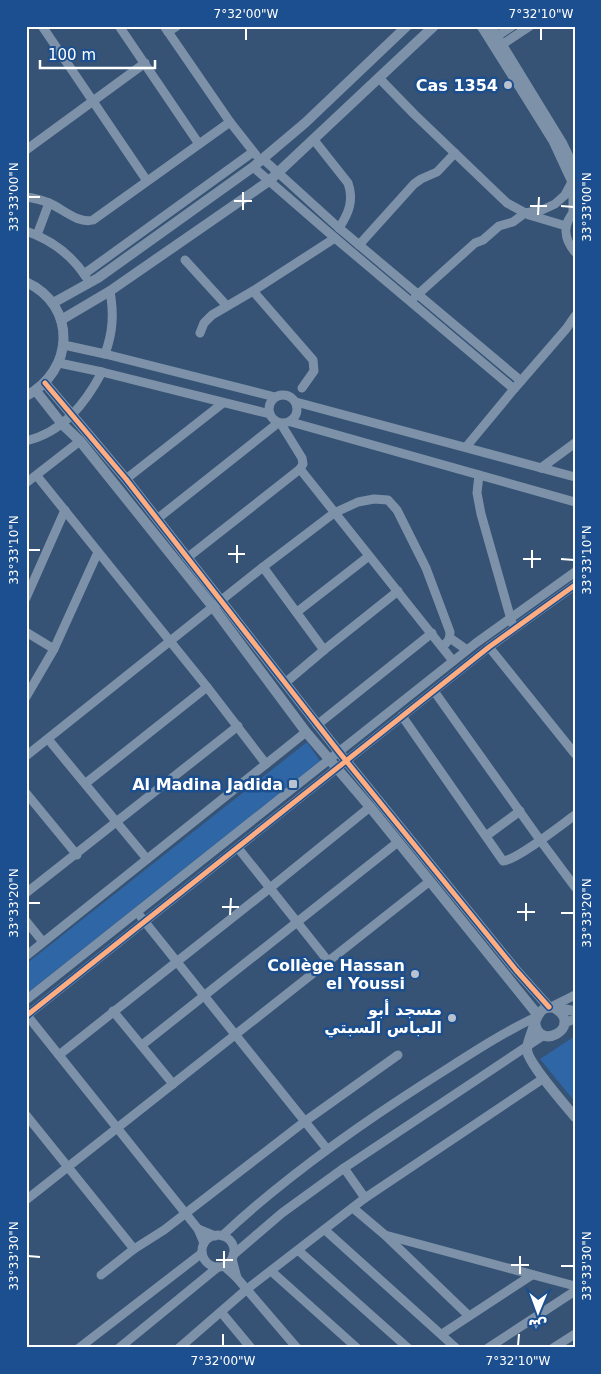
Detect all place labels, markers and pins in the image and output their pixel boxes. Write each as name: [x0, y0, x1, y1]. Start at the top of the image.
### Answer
place label: Cas 1354: [416, 76, 498, 95]
marker: Cas 1354: [502, 79, 514, 91]
place label: Al Madina Jadida: [132, 775, 283, 794]
marker: Al Madina Jadida: [287, 778, 299, 790]
place label: Collège Hassan el Youssi: [267, 956, 405, 993]
marker: Collège Hassan el Youssi: [409, 968, 421, 980]
place label: مسجد أبو العباس السبتي: [324, 999, 442, 1038]
marker: مسجد أبو العباس السبتي: [446, 1012, 458, 1024]

